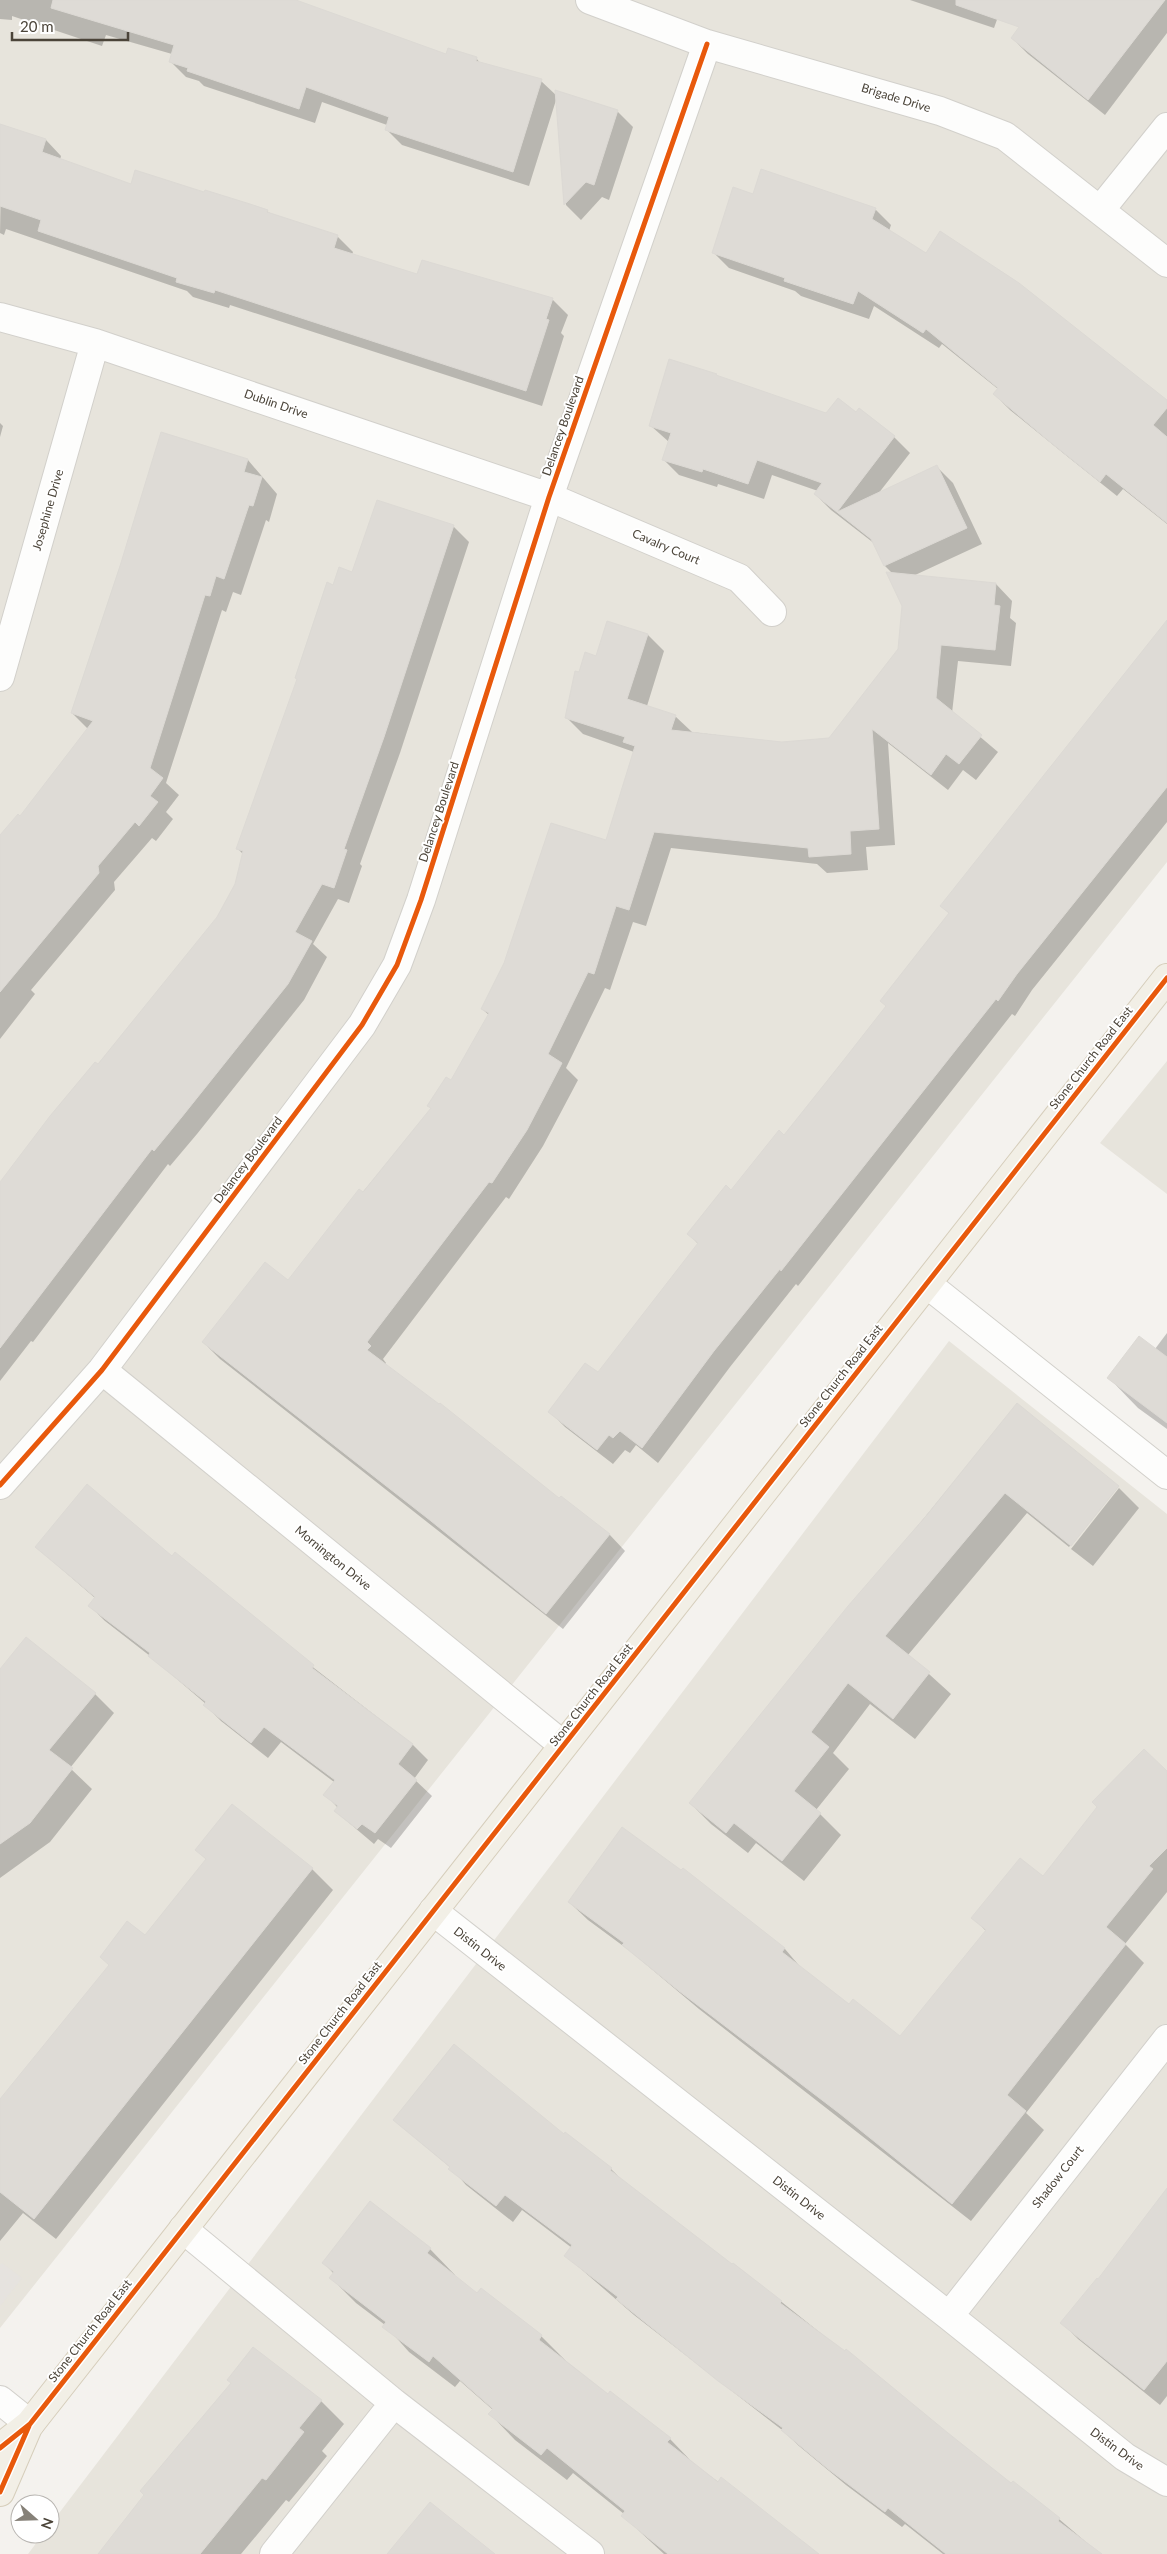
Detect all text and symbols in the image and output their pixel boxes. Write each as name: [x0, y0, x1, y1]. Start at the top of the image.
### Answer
scale bar: [12, 10, 129, 42]
text: 20 m: [20, 17, 54, 35]
street label: Brigade Drive: [860, 80, 933, 115]
street label: Delancey Boulevard: [538, 374, 587, 478]
street label: Dublin Drive: [242, 386, 310, 421]
street label: Josephine Drive: [29, 467, 66, 552]
street label: Cavalry Court: [630, 526, 703, 568]
street label: Delancey Boulevard: [415, 760, 462, 864]
street label: Stone Church Road East: [1046, 1003, 1136, 1112]
street label: Delancey Boulevard: [210, 1113, 285, 1206]
street label: Stone Church Road East: [796, 1321, 886, 1430]
street label: Mornington Drive: [292, 1522, 375, 1593]
street label: Stone Church Road East: [546, 1640, 636, 1749]
street label: Distin Drive: [451, 1923, 510, 1974]
street label: Stone Church Road East: [295, 1958, 385, 2067]
street label: Shadow Court: [1029, 2142, 1087, 2211]
street label: Distin Drive: [770, 2172, 829, 2223]
street label: Stone Church Road East: [45, 2276, 135, 2385]
street label: Distin Drive: [1087, 2424, 1147, 2473]
north arrow: [10, 2494, 60, 2544]
text: N: [38, 2516, 58, 2532]

